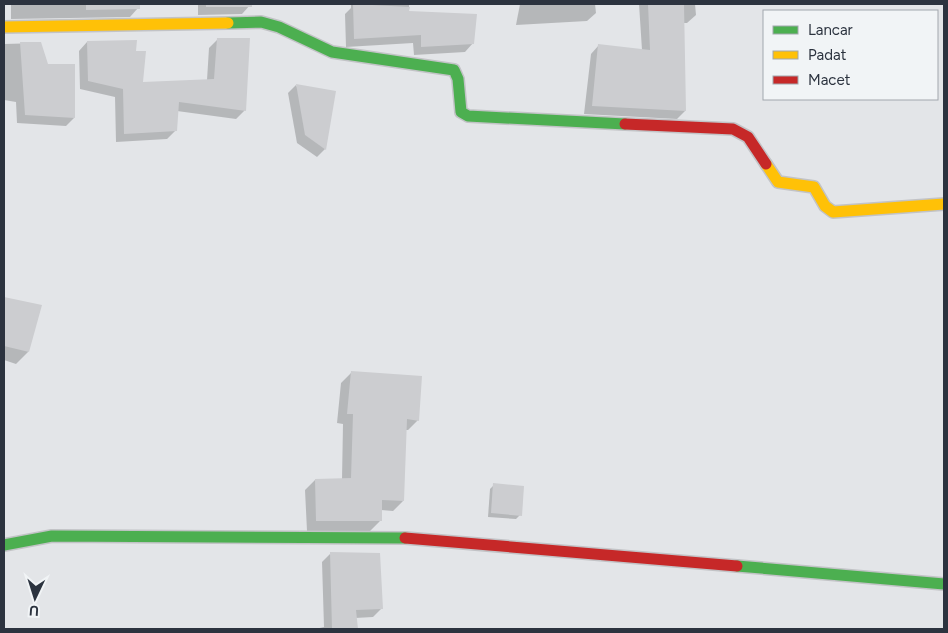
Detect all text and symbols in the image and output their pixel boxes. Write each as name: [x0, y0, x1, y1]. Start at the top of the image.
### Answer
legend: [763, 10, 938, 100]
text: Lancar: [808, 21, 853, 39]
text: Padat: [808, 46, 847, 64]
text: Macet: [808, 71, 851, 89]
north arrow: [10, 573, 60, 623]
text: U: [29, 602, 40, 619]

